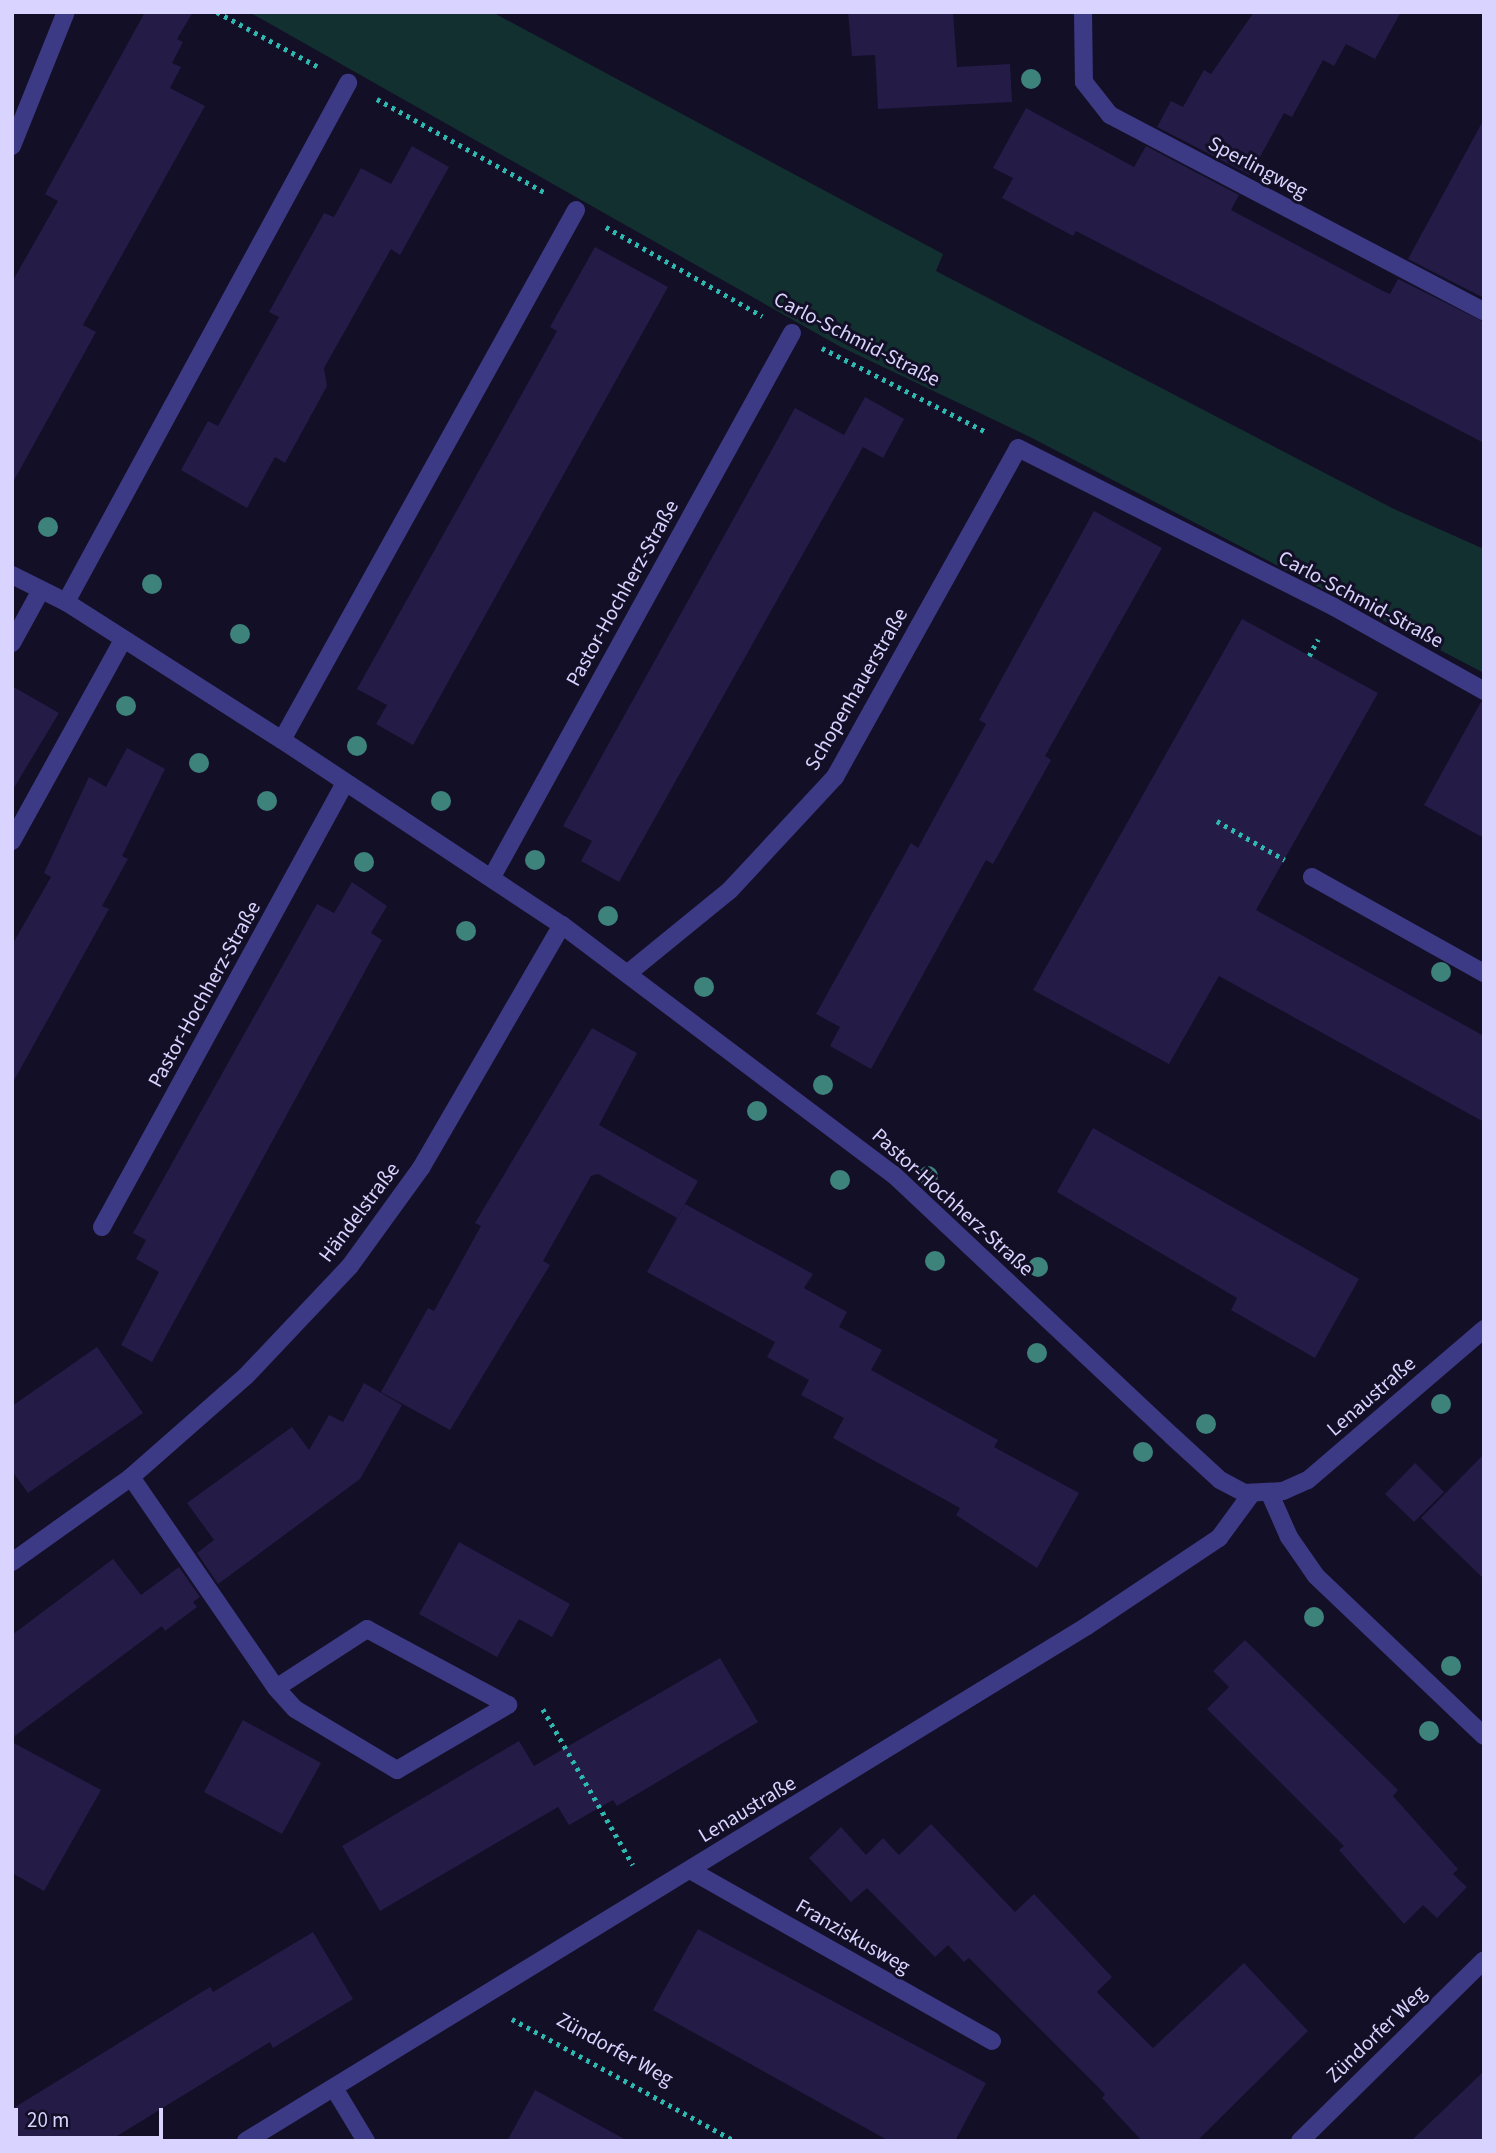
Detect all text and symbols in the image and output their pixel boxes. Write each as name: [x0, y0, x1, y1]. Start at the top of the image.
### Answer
street label: Sperlingweg: [1204, 130, 1312, 204]
street label: Carlo-Schmid-Straße: [770, 286, 944, 392]
street label: Pastor-Hochherz-Straße: [560, 495, 684, 691]
street label: Carlo-Schmid-Straße: [1274, 545, 1448, 653]
street label: Schopenhauerstraße: [799, 603, 913, 775]
street label: Pastor-Hochherz-Straße: [142, 896, 266, 1092]
street label: Pastor-Hochherz-Straße: [867, 1123, 1039, 1281]
street label: Händelstraße: [313, 1157, 405, 1267]
street label: Lenaustraße: [1322, 1351, 1420, 1441]
street label: Lenaustraße: [694, 1770, 800, 1848]
street label: Franziskusweg: [791, 1893, 915, 1979]
street label: Zündorfer Weg: [1321, 1980, 1431, 2088]
street label: Zündorfer Weg: [552, 2007, 678, 2091]
scale bar: [18, 2094, 166, 2138]
text: 20 m: [27, 2105, 69, 2135]

